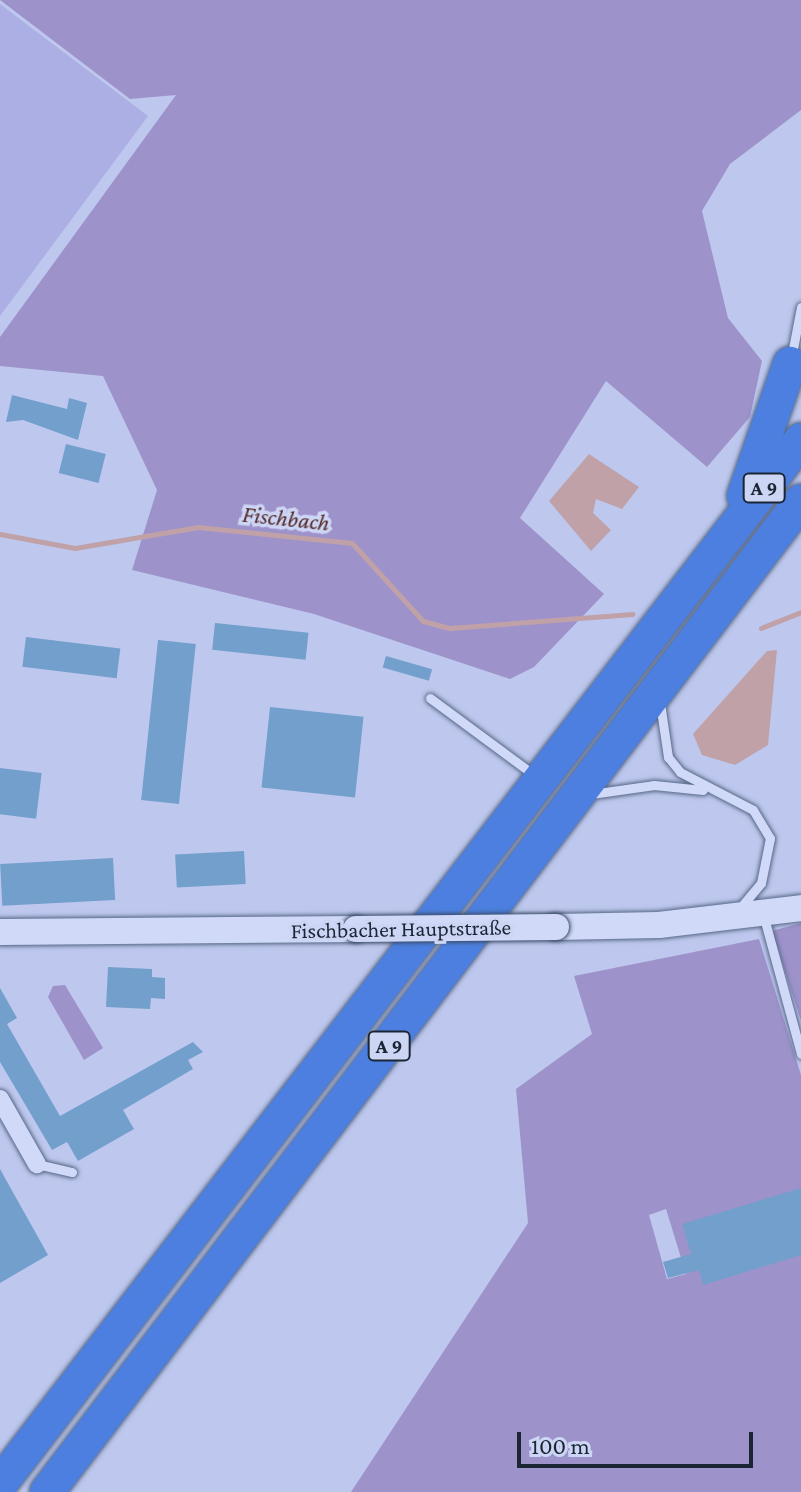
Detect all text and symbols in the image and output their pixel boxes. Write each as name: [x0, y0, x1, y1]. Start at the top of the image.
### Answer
road number: A 9: [742, 472, 786, 504]
water label: Fischbach: [241, 499, 331, 537]
street label: Fischbacher Hauptstraße: [291, 914, 511, 944]
road number: A 9: [367, 1030, 411, 1062]
scale bar: [521, 1416, 757, 1466]
text: 100 m: [531, 1432, 590, 1459]

